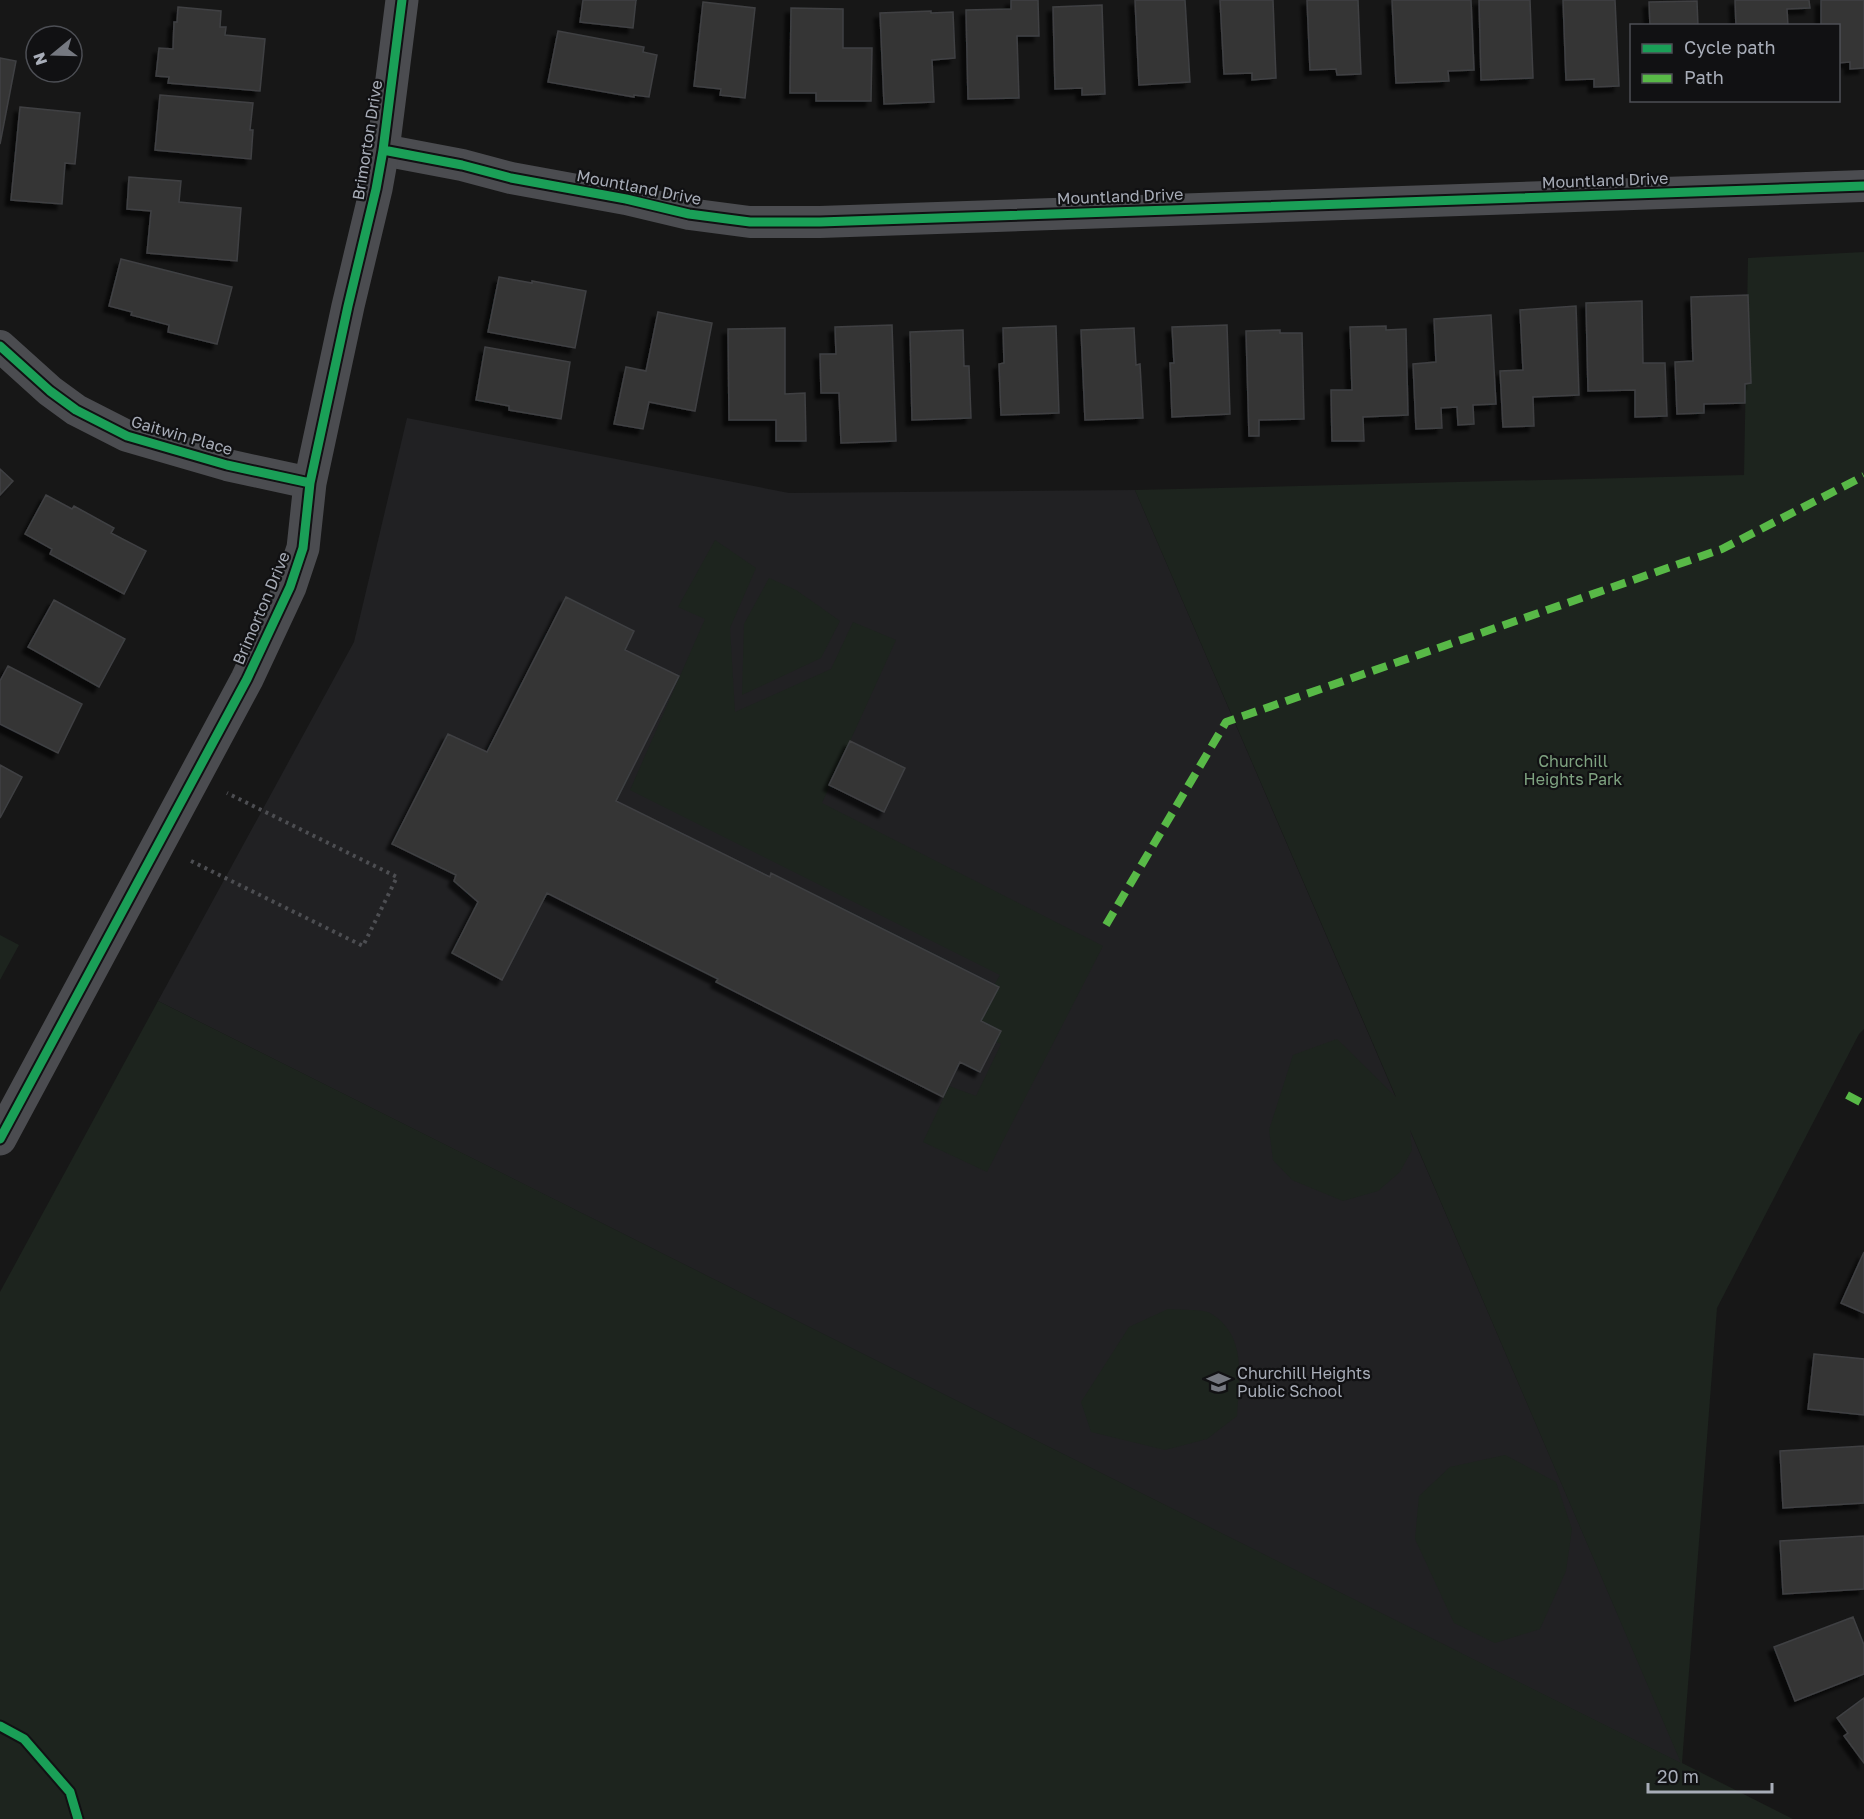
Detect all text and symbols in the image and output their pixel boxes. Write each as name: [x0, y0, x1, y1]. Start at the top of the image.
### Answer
north arrow: [24, 24, 84, 84]
legend: [1630, 24, 1840, 102]
text: Cycle path: [1684, 36, 1776, 58]
text: N: [28, 50, 51, 68]
text: Path: [1684, 66, 1724, 88]
street label: Brimorton Drive: [348, 79, 386, 201]
street label: Mountland Drive: [575, 165, 703, 209]
street label: Mountland Drive: [1541, 168, 1669, 192]
street label: Mountland Drive: [1056, 184, 1184, 208]
street label: Gaitwin Place: [129, 411, 235, 459]
street label: Brimorton Drive: [228, 548, 294, 668]
park label: Churchill Heights Park: [1524, 751, 1622, 789]
place label: Churchill Heights Public School: [1237, 1363, 1371, 1401]
school or university icon: Churchill Heights Public School: [1206, 1369, 1232, 1395]
scale bar: [1648, 1756, 1772, 1794]
text: 20 m: [1657, 1765, 1699, 1787]

